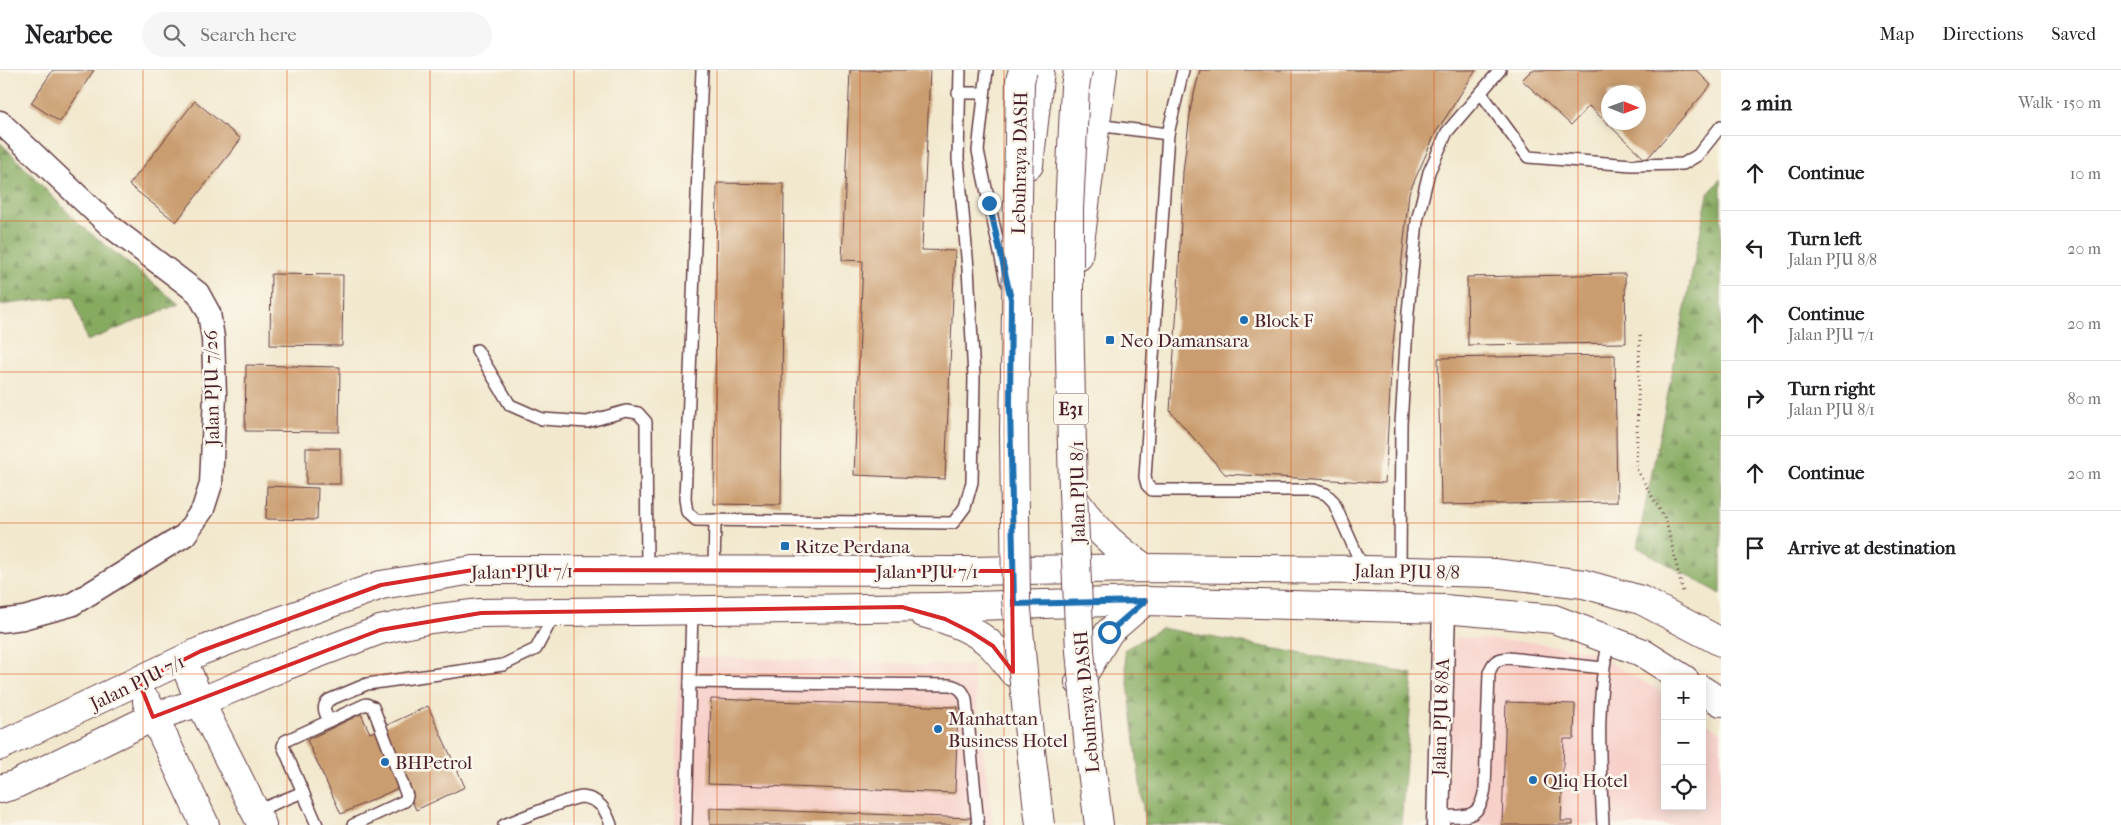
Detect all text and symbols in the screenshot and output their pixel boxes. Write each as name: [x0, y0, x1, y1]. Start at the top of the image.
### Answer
search box: [142, 12, 492, 57]
text: Nearbee: [25, 21, 112, 49]
icon: search: [160, 21, 188, 49]
text: Search here: [200, 24, 297, 46]
text: Map: [1880, 24, 1914, 45]
text: Directions: [1942, 24, 2023, 45]
text: Saved: [2051, 24, 2096, 45]
north arrow: [1601, 85, 1646, 130]
street label: Lebuhraya DASH: [1008, 91, 1032, 235]
text: 2 min: [1741, 91, 1792, 115]
text: Walk · 150 m: [2018, 93, 2101, 112]
icon: ahead: [1741, 159, 1769, 187]
text: Continue: [1788, 162, 1864, 184]
text: 10 m: [2070, 164, 2101, 183]
route end: [978, 192, 1001, 215]
text: Turn left: [1788, 228, 1862, 250]
icon: left: [1741, 234, 1769, 262]
text: 20 m: [2067, 239, 2101, 258]
text: Jalan PJU 8/8: [1788, 250, 1877, 269]
text: Continue: [1788, 303, 1864, 325]
icon: ahead: [1741, 309, 1769, 337]
place label: Block F: [1254, 310, 1313, 332]
marker: Block F: [1238, 314, 1250, 326]
text: 20 m: [2067, 314, 2101, 333]
text: Jalan PJU 7/1: [1788, 325, 1874, 344]
street label: Jalan PJU 7/26: [200, 329, 224, 448]
place label: Neo Damansara: [1120, 330, 1249, 352]
marker: Neo Damansara: [1104, 334, 1116, 346]
text: Turn right: [1788, 378, 1875, 400]
icon: right: [1741, 384, 1769, 412]
text: 80 m: [2067, 389, 2101, 408]
road number: E31: [1054, 394, 1088, 424]
text: Jalan PJU 8/1: [1788, 400, 1875, 419]
street label: Jalan PJU 8/1: [1066, 440, 1090, 546]
icon: ahead: [1741, 459, 1769, 487]
text: Continue: [1788, 462, 1864, 484]
text: 20 m: [2067, 464, 2101, 483]
icon: arrive: [1741, 534, 1769, 562]
place label: Ritze Perdana: [795, 536, 910, 558]
text: Arrive at destination: [1788, 537, 1956, 559]
marker: Ritze Perdana: [779, 540, 791, 552]
street label: Jalan PJU 7/1: [469, 560, 573, 584]
street label: Jalan PJU 8/8: [1352, 560, 1460, 584]
street label: Jalan PJU 7/1: [874, 561, 978, 583]
route start: [1098, 621, 1121, 644]
street label: Lebuhraya DASH: [1070, 630, 1104, 774]
street label: Jalan PJU 7/1: [85, 651, 188, 716]
street label: Jalan PJU 8/8A: [1428, 657, 1454, 778]
map controls: [1661, 675, 1706, 810]
button: +: [1661, 675, 1706, 720]
place label: Manhattan Business Hotel: [948, 708, 1068, 752]
button: −: [1661, 720, 1706, 765]
marker: Manhattan Business Hotel: [932, 723, 944, 735]
place label: BHPetrol: [395, 752, 472, 774]
marker: BHPetrol: [379, 756, 391, 768]
button: locate: [1661, 765, 1706, 810]
place label: Qliq Hotel: [1543, 770, 1628, 792]
marker: Qliq Hotel: [1527, 774, 1539, 786]

